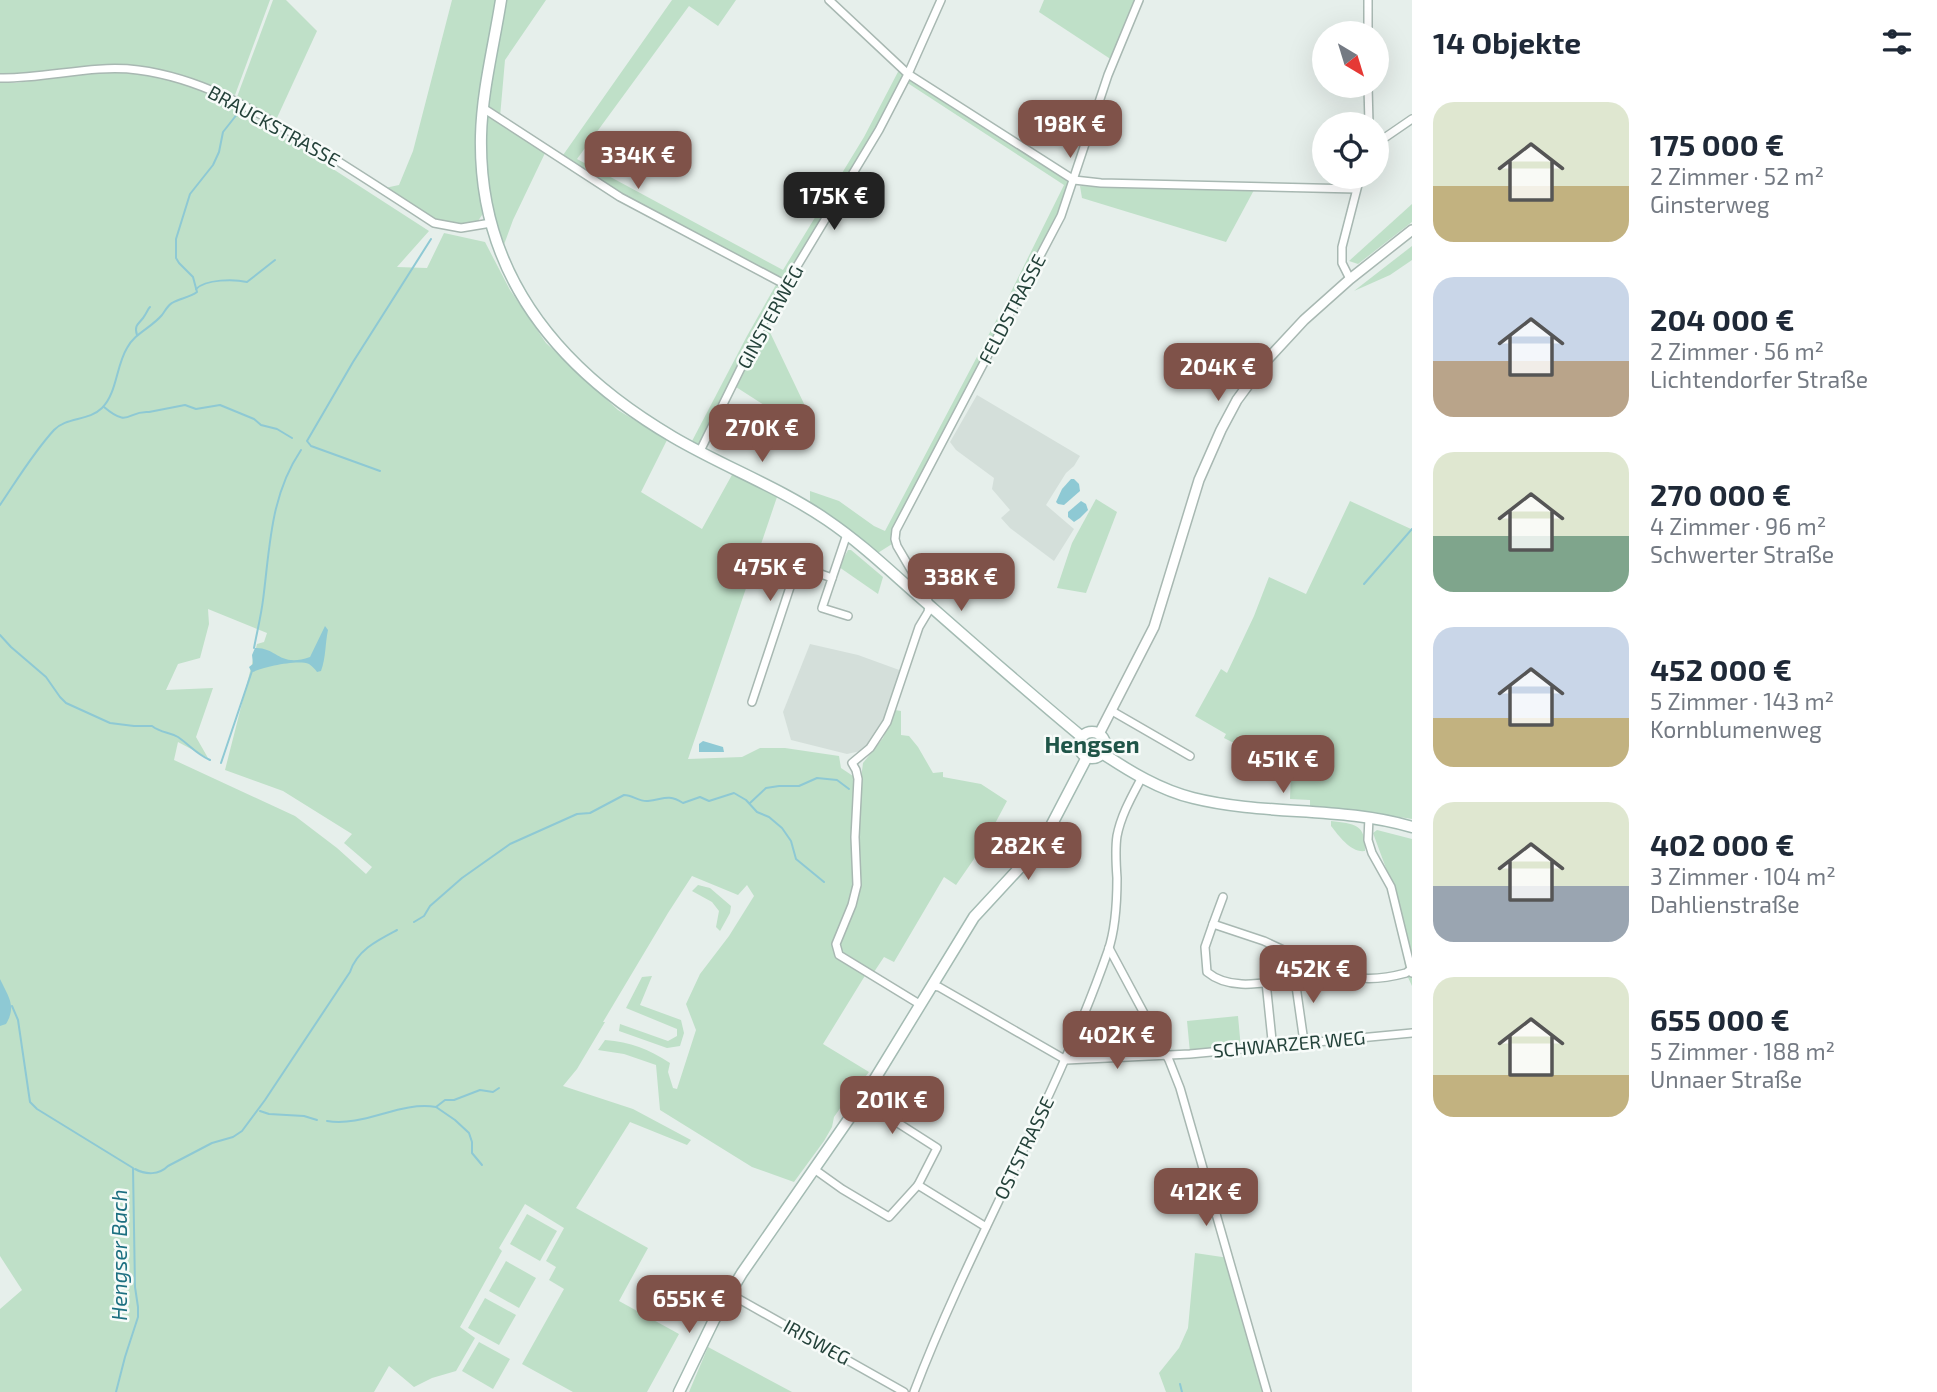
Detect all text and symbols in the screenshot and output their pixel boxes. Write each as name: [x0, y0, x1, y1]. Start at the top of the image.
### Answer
north arrow: [1312, 21, 1390, 98]
map controls: [1312, 21, 1389, 189]
icon: filters: [1878, 23, 1916, 61]
text: 14 Objekte: [1433, 24, 1581, 60]
street label: BRAUCKSTRASSE: [204, 80, 344, 171]
pin: 198K €: [1013, 100, 1127, 160]
text: 198K €: [1034, 109, 1106, 137]
button: locate: [1312, 112, 1389, 189]
text: 175 000 €: [1650, 126, 1784, 162]
icon: home: [1489, 130, 1573, 214]
pin: 334K €: [581, 132, 695, 191]
text: 334K €: [601, 140, 675, 168]
text: 2 Zimmer · 52 m²: [1650, 162, 1824, 190]
pin: 175K €: [777, 173, 891, 232]
text: 175K €: [800, 181, 868, 209]
text: Ginsterweg: [1650, 190, 1770, 218]
street label: FELDSTRASSE: [973, 250, 1050, 367]
street label: GINSTERWEG: [732, 261, 807, 373]
text: 204 000 €: [1650, 301, 1794, 337]
icon: home: [1489, 305, 1573, 389]
text: 2 Zimmer · 56 m²: [1650, 337, 1824, 365]
pin: 204K €: [1161, 344, 1275, 403]
text: 204K €: [1180, 352, 1256, 380]
text: Lichtendorfer Straße: [1650, 365, 1868, 393]
pin: 270K €: [705, 405, 819, 464]
text: 270K €: [725, 413, 799, 441]
text: 270 000 €: [1650, 476, 1791, 512]
icon: home: [1489, 480, 1573, 564]
text: 4 Zimmer · 96 m²: [1650, 512, 1826, 540]
text: Schwerter Straße: [1650, 540, 1834, 568]
pin: 475K €: [713, 544, 827, 603]
text: 475K €: [733, 552, 807, 580]
pin: 338K €: [904, 554, 1018, 613]
text: 338K €: [924, 562, 998, 590]
text: 452 000 €: [1650, 651, 1792, 687]
icon: home: [1489, 655, 1573, 739]
text: 5 Zimmer · 143 m²: [1650, 687, 1834, 715]
text: Kornblumenweg: [1650, 715, 1822, 743]
district label: Hengsen: [1044, 730, 1140, 758]
pin: 451K €: [1226, 736, 1340, 795]
text: 451K €: [1247, 744, 1319, 772]
pin: 282K €: [971, 822, 1085, 882]
text: 402 000 €: [1650, 826, 1794, 862]
icon: home: [1489, 830, 1573, 914]
text: 282K €: [990, 831, 1066, 859]
text: 3 Zimmer · 104 m²: [1650, 862, 1836, 890]
text: Dahlienstraße: [1650, 890, 1800, 918]
pin: 452K €: [1256, 946, 1370, 1005]
text: 452K €: [1276, 954, 1350, 982]
text: 655 000 €: [1650, 1001, 1790, 1037]
icon: home: [1489, 1005, 1573, 1089]
pin: 402K €: [1060, 1012, 1174, 1071]
text: 402K €: [1079, 1020, 1155, 1048]
street label: SCHWARZER WEG: [1212, 1025, 1366, 1062]
text: 5 Zimmer · 188 m²: [1650, 1037, 1835, 1065]
text: Unnaer Straße: [1650, 1065, 1802, 1093]
pin: 201K €: [835, 1076, 949, 1136]
text: 201K €: [856, 1085, 928, 1113]
street label: OSTSTRASSE: [989, 1093, 1058, 1203]
pin: 412K €: [1149, 1168, 1263, 1228]
text: 412K €: [1170, 1177, 1242, 1205]
water label: Hengser Bach: [106, 1189, 131, 1321]
pin: 655K €: [632, 1276, 746, 1335]
text: 655K €: [652, 1284, 726, 1312]
street label: IRISWEG: [780, 1314, 855, 1369]

